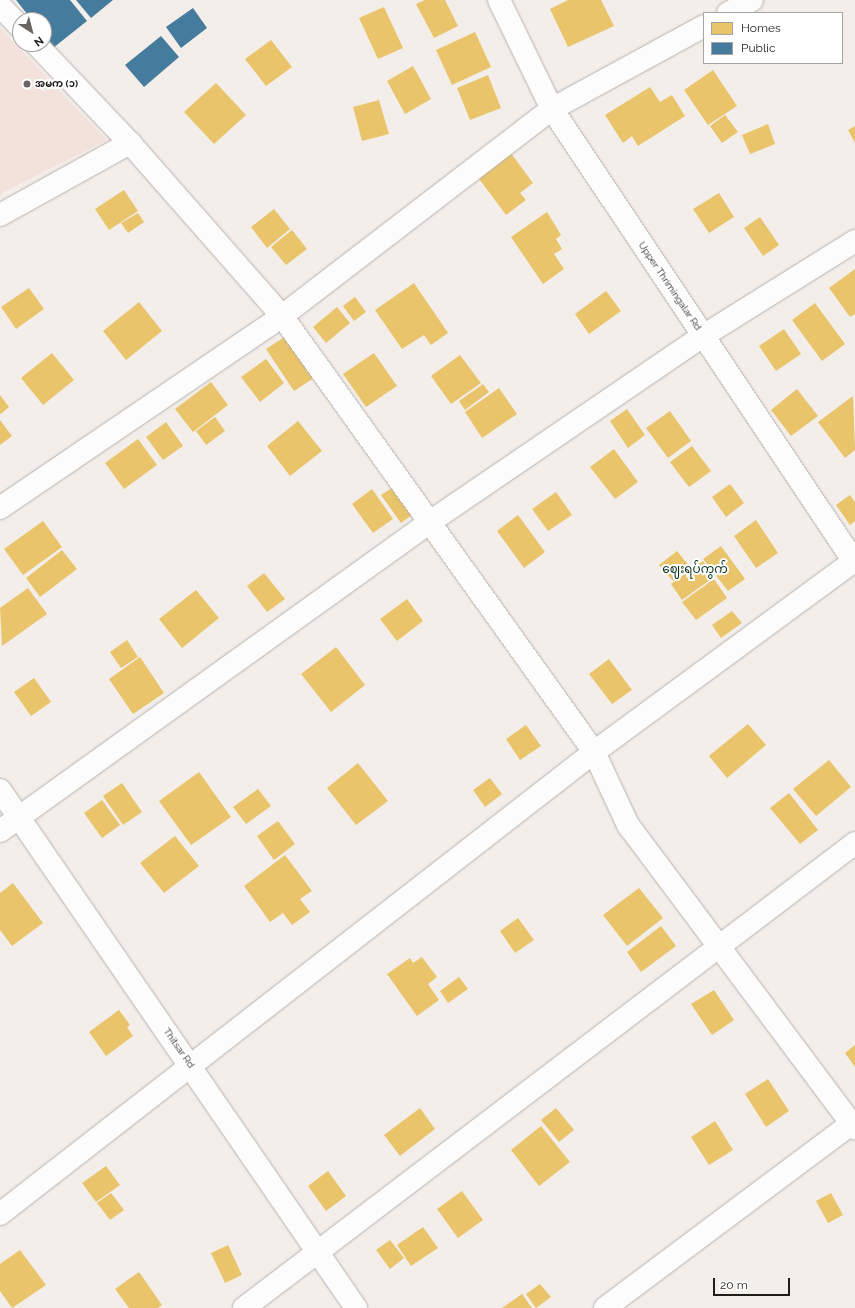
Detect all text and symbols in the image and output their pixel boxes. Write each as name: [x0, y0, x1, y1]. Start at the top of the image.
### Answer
north arrow: [12, 12, 52, 52]
legend: [703, 12, 843, 64]
text: Homes: [741, 21, 781, 35]
text: N: [32, 34, 46, 49]
text: Public: [741, 41, 775, 55]
place label: အမက (၁): [35, 78, 78, 90]
marker: အမက (၁): [22, 79, 32, 89]
street label: Upper Thrimingalar Rd: [636, 239, 704, 333]
district label: ဈေးရပ်ကွက်: [662, 563, 728, 577]
street label: Thitsar Rd: [161, 1026, 197, 1070]
scale bar: [715, 1270, 792, 1296]
text: 20 m: [720, 1278, 748, 1292]

